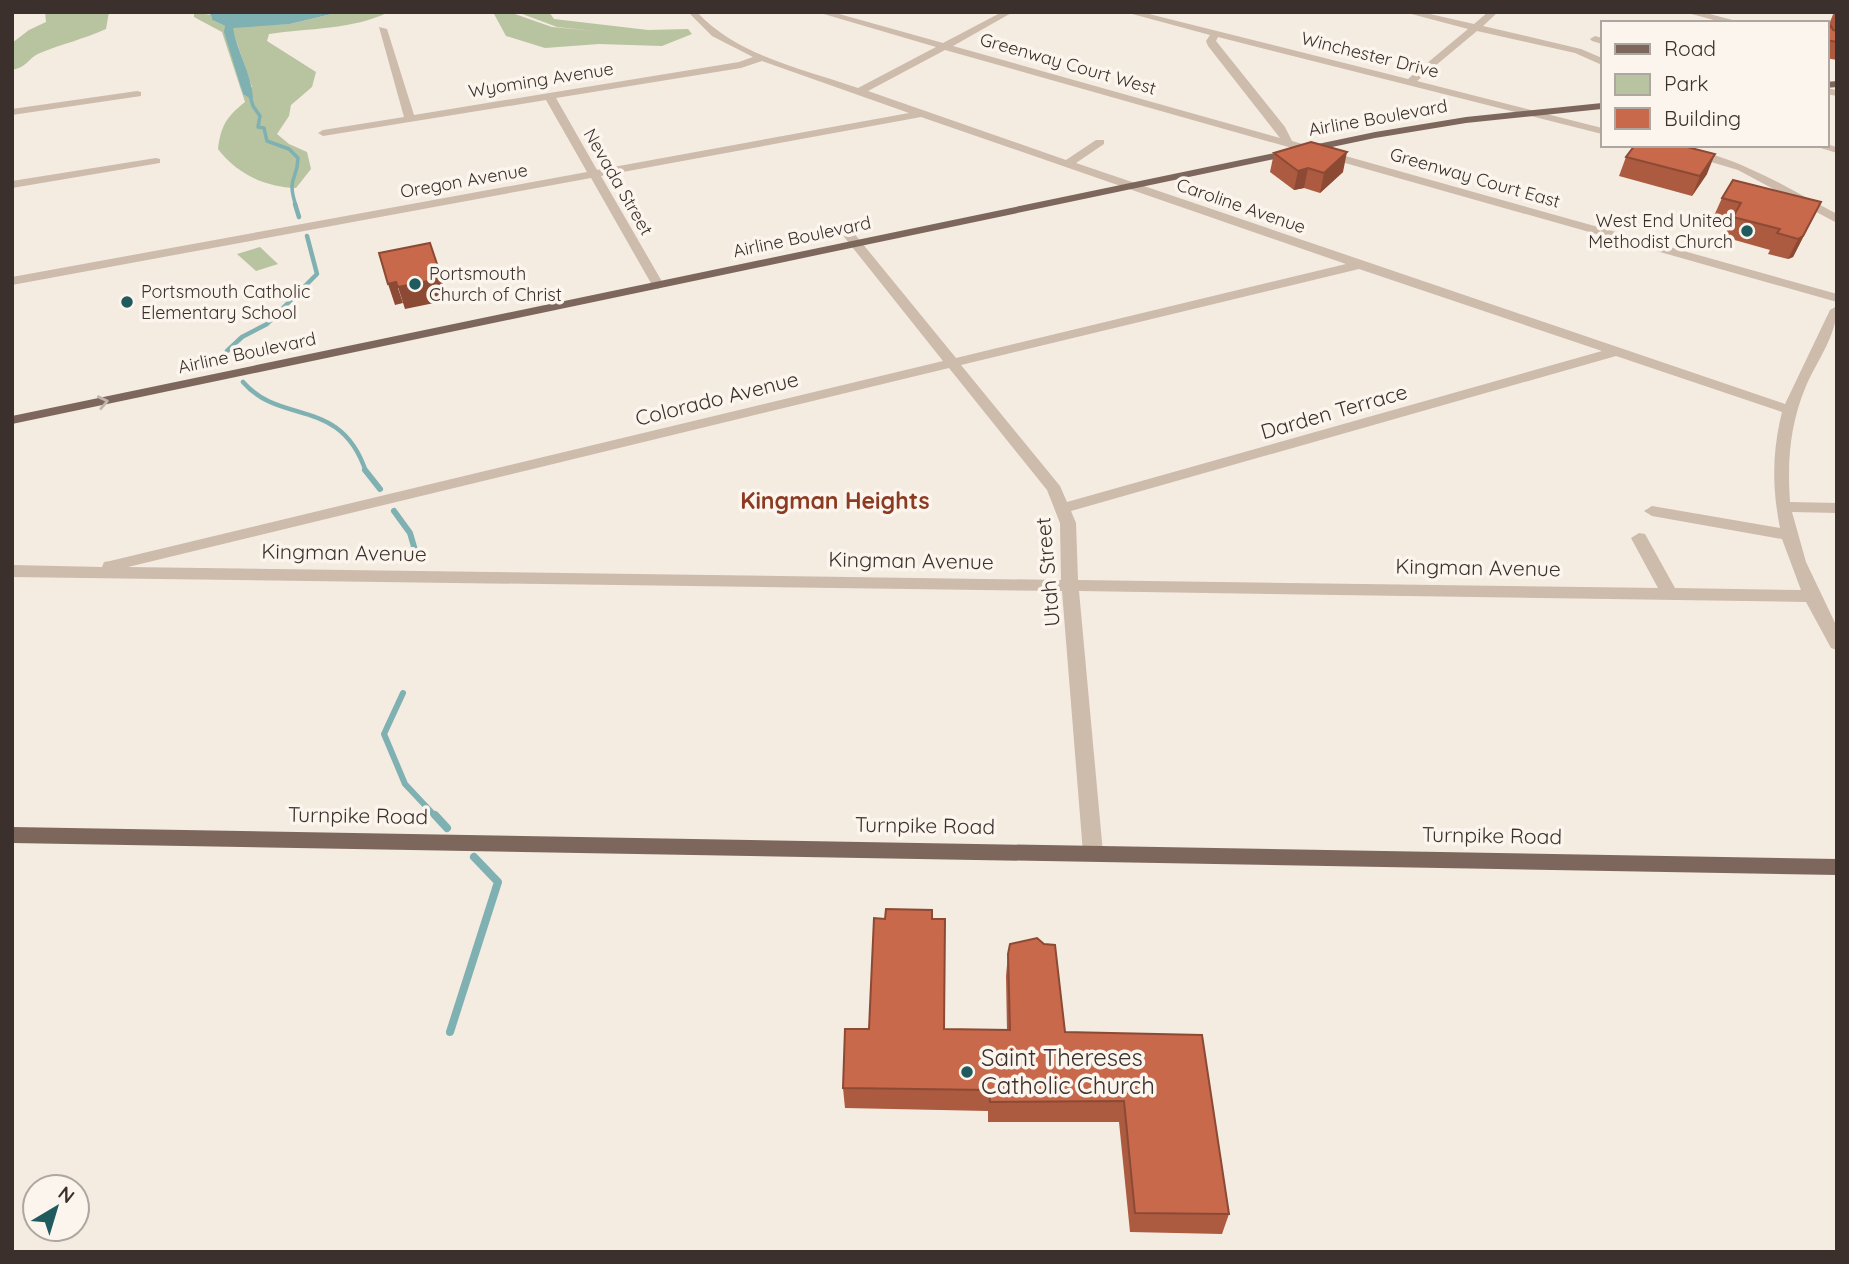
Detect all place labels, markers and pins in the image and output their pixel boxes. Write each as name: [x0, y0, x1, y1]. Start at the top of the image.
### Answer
place label: West End United Methodist Church: [1588, 209, 1733, 253]
marker: West End United Methodist Church: [1739, 223, 1755, 239]
place label: Portsmouth Church of Christ: [429, 262, 562, 306]
marker: Portsmouth Church of Christ: [407, 276, 423, 292]
place label: Portsmouth Catholic Elementary School: [141, 280, 310, 324]
marker: Portsmouth Catholic Elementary School: [119, 294, 135, 310]
place label: Saint Thereses Catholic Church: [981, 1042, 1155, 1100]
marker: Saint Thereses Catholic Church: [959, 1064, 975, 1080]

